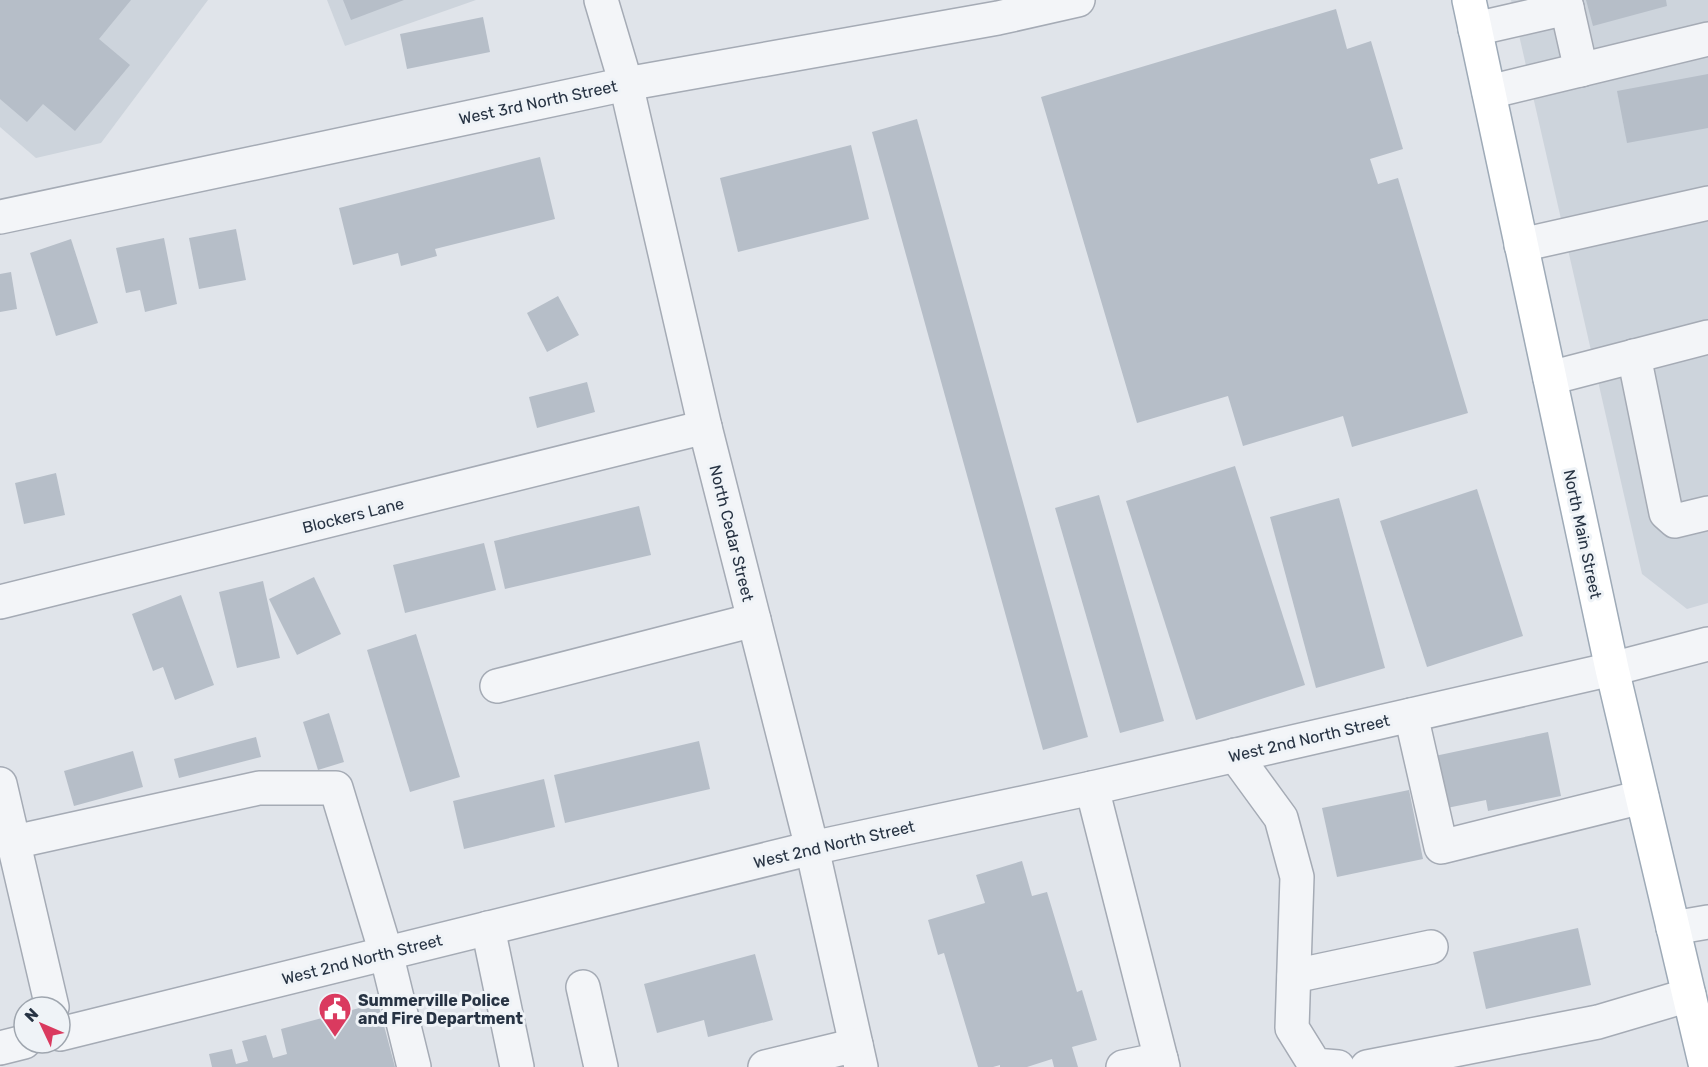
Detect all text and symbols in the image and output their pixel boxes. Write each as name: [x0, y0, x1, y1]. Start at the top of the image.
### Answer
street label: West 3rd North Street: [457, 76, 619, 129]
street label: North Cedar Street: [705, 463, 758, 603]
street label: North Main Street: [1560, 468, 1605, 600]
street label: Blockers Lane: [300, 494, 406, 537]
street label: West 2nd North Street: [1227, 711, 1392, 766]
street label: West 2nd North Street: [752, 817, 917, 872]
street label: West 2nd North Street: [280, 930, 444, 989]
public building icon: Summerville Police and Fire Department: [317, 991, 353, 1038]
place label: Summerville Police and Fire Department: [358, 991, 523, 1028]
north arrow: [12, 995, 72, 1055]
text: N: [21, 1004, 42, 1026]

